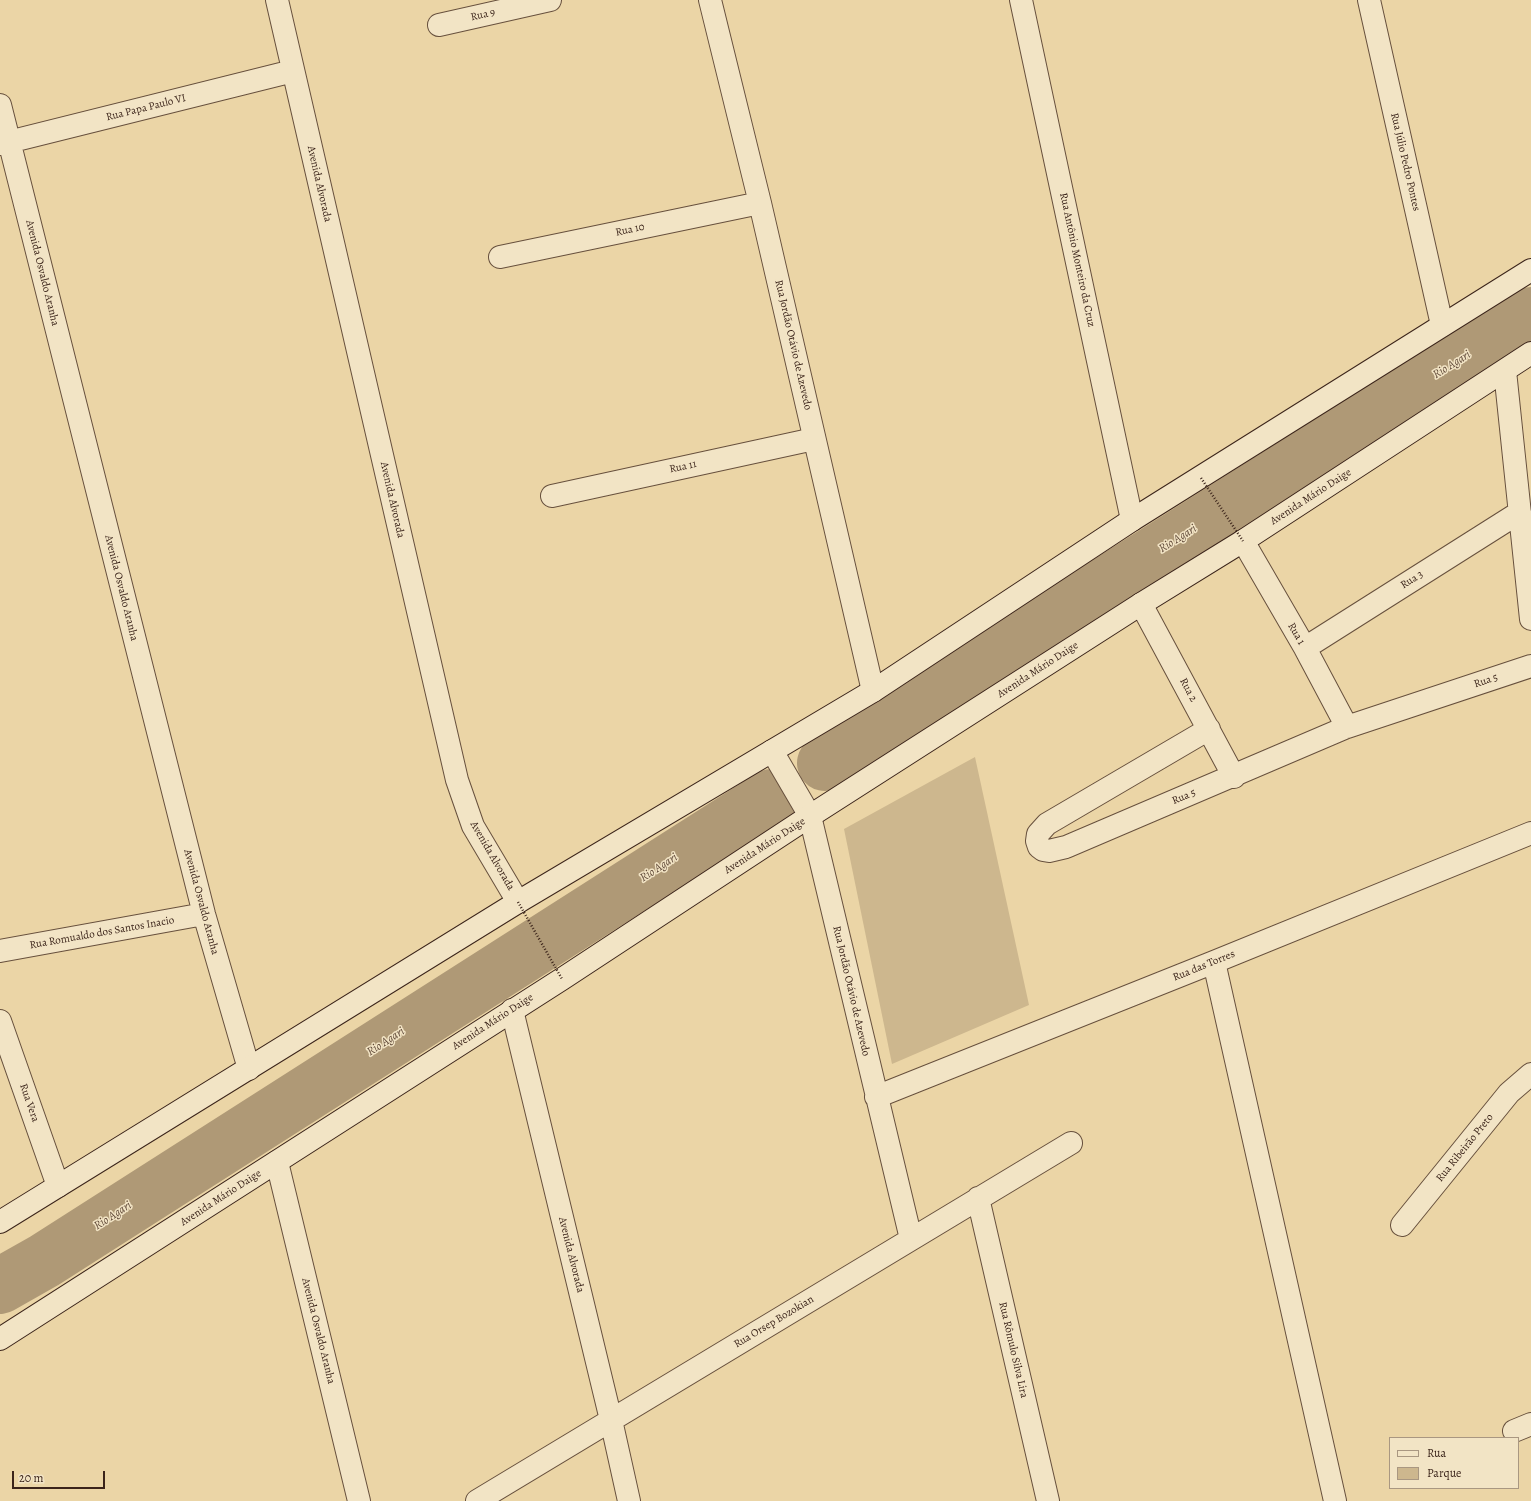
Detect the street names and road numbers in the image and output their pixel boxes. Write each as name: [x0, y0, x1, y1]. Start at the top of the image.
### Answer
street label: Rua 9: [470, 6, 496, 24]
street label: Rua Papa Paulo VI: [105, 92, 187, 124]
street label: Rua Júlio Pedro Pontes: [1387, 112, 1423, 212]
street label: Avenida Alvorada: [304, 145, 334, 223]
street label: Rua Antônio Monteiro da Cruz: [1056, 192, 1098, 328]
street label: Avenida Osvaldo Aranha: [22, 219, 62, 327]
street label: Rua 10: [614, 221, 646, 239]
street label: Rua Jordão Otávio de Azevedo: [772, 279, 814, 411]
street label: Rua 11: [668, 458, 698, 476]
street label: Avenida Alvorada: [377, 461, 407, 539]
street label: Avenida Mário Daige: [1268, 466, 1354, 528]
street label: Avenida Osvaldo Aranha: [101, 534, 141, 642]
street label: Rua 3: [1398, 568, 1426, 592]
street label: Rua 1: [1284, 621, 1308, 647]
street label: Avenida Mário Daige: [995, 639, 1081, 701]
street label: Rua 5: [1472, 671, 1500, 691]
street label: Rua 2: [1176, 676, 1200, 704]
street label: Rua 5: [1170, 786, 1198, 808]
street label: Avenida Mário Daige: [722, 815, 808, 877]
street label: Avenida Alvorada: [467, 819, 517, 893]
street label: Avenida Osvaldo Aranha: [181, 848, 221, 956]
street label: Rua Romualdo dos Santos Inacio: [29, 914, 175, 952]
street label: Rua Jordão Otávio de Azevedo: [830, 925, 872, 1057]
street label: Rua das Torres: [1171, 948, 1237, 984]
street label: Avenida Mário Daige: [450, 991, 536, 1053]
street label: Rua Vera: [16, 1082, 42, 1124]
street label: Rua Ribeirão Preto: [1433, 1111, 1497, 1185]
street label: Avenida Mário Daige: [178, 1167, 264, 1229]
street label: Avenida Alvorada: [555, 1216, 587, 1294]
street label: Avenida Osvaldo Aranha: [298, 1277, 338, 1385]
street label: Rua Orsep Bozokian: [732, 1293, 816, 1351]
street label: Rua Rômulo Silva Lira: [996, 1301, 1030, 1399]

